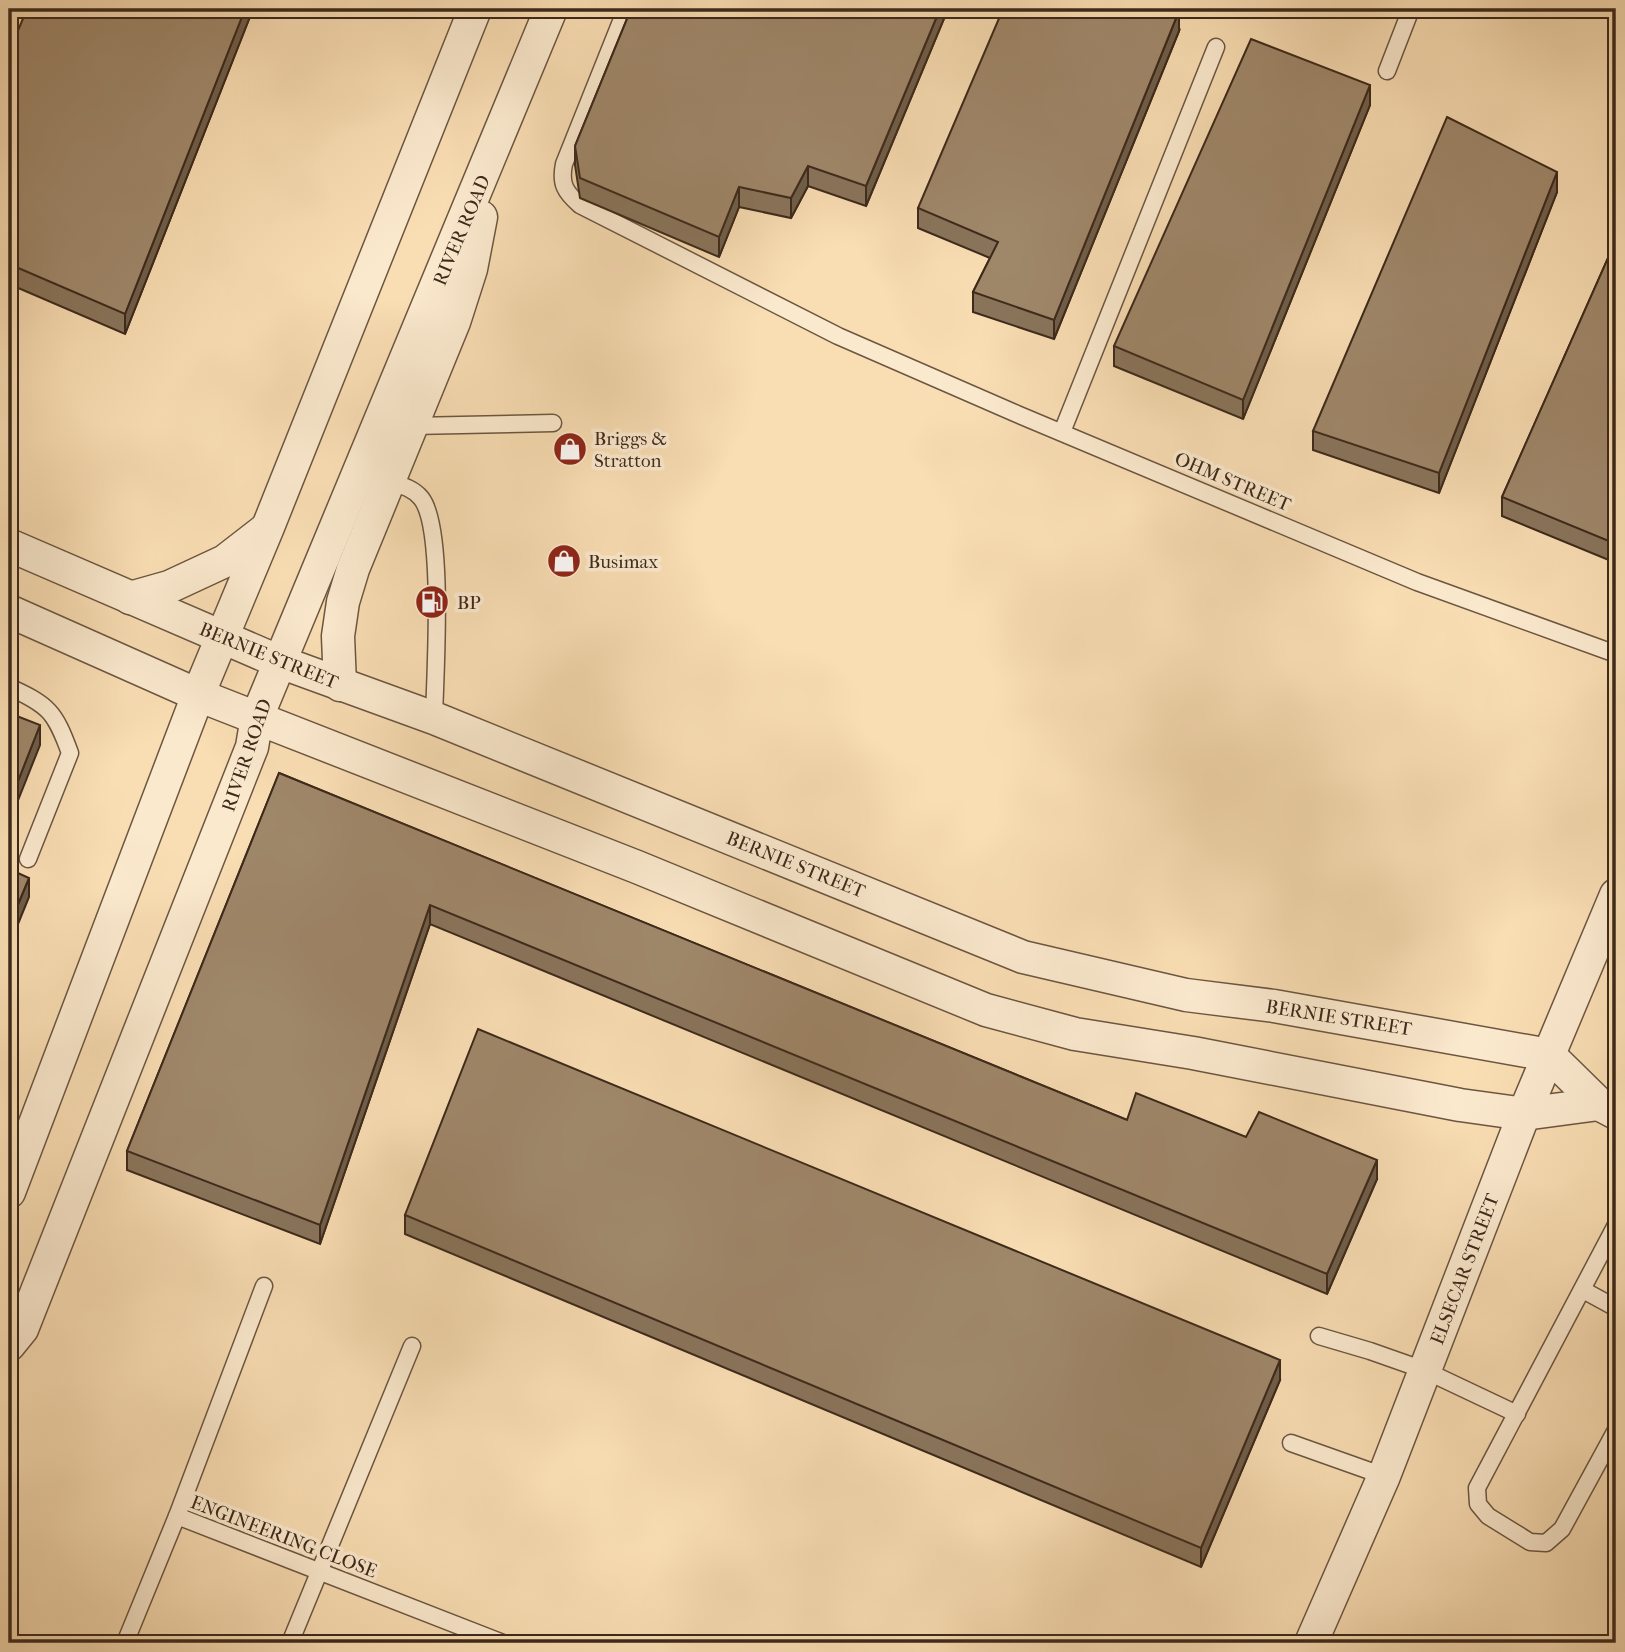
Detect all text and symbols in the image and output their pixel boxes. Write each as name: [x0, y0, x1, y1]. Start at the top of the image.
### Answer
street label: RIVER ROAD: [429, 172, 495, 289]
place label: Briggs & Stratton: [594, 428, 667, 472]
shop icon: Briggs & Stratton: [551, 430, 589, 468]
street label: OHM STREET: [1171, 448, 1294, 516]
shop icon: Busimax: [545, 542, 583, 580]
place label: Busimax: [588, 551, 658, 573]
fuel station icon: BP: [413, 583, 451, 621]
place label: BP: [457, 592, 481, 614]
street label: BERNIE STREET: [196, 618, 341, 694]
street label: RIVER ROAD: [217, 696, 277, 815]
street label: BERNIE STREET: [723, 827, 868, 903]
street label: BERNIE STREET: [1264, 996, 1414, 1040]
street label: ELSECAR STREET: [1426, 1191, 1504, 1348]
street label: ENGINEERING CLOSE: [187, 1491, 380, 1583]

